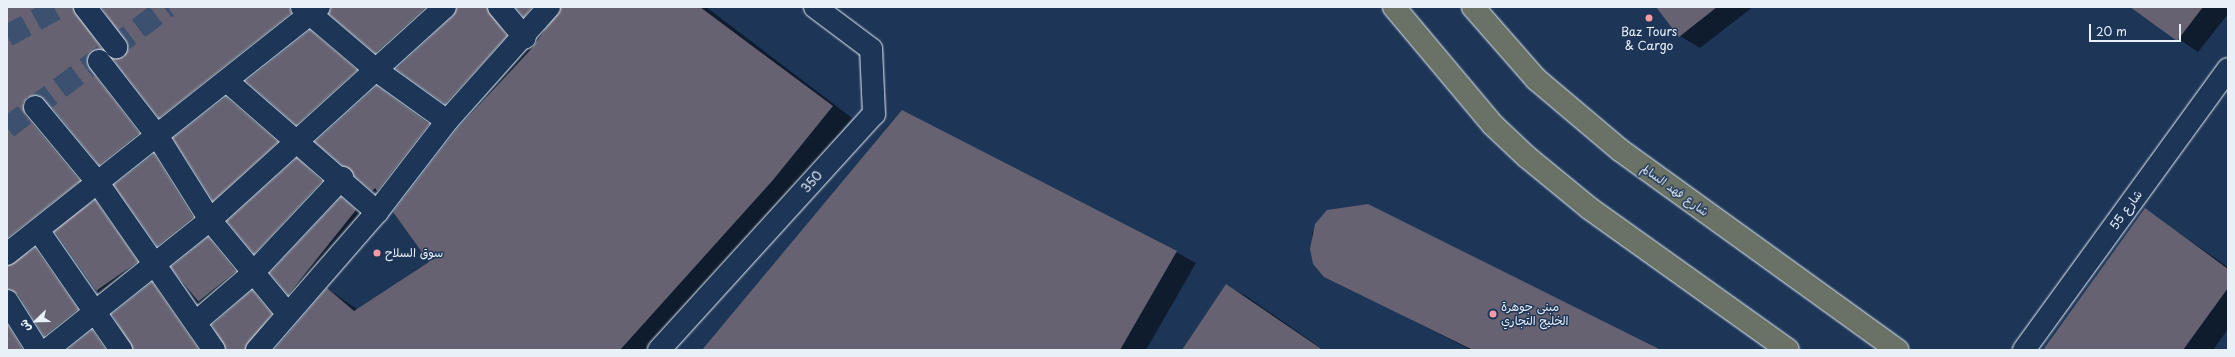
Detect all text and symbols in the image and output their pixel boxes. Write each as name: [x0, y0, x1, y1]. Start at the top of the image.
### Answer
marker: Baz Tours & Cargo: [1644, 13, 1654, 23]
scale bar: [2091, 16, 2183, 42]
text: 20 m: [2096, 22, 2127, 40]
place label: Baz Tours & Cargo: [1621, 25, 1677, 53]
street label: شارع فهد السالم: [1639, 161, 1711, 219]
street label: 350: [799, 168, 825, 196]
street label: شارع 55: [2107, 187, 2145, 233]
place label: سوق السلاح: [385, 246, 443, 260]
marker: سوق السلاح: [372, 248, 382, 258]
place label: مبنى جوهرة الخليج التجاري: [1501, 300, 1569, 328]
north arrow: [16, 301, 56, 341]
marker: مبنى جوهرة الخليج التجاري: [1488, 309, 1498, 319]
text: ش: [14, 317, 35, 335]

